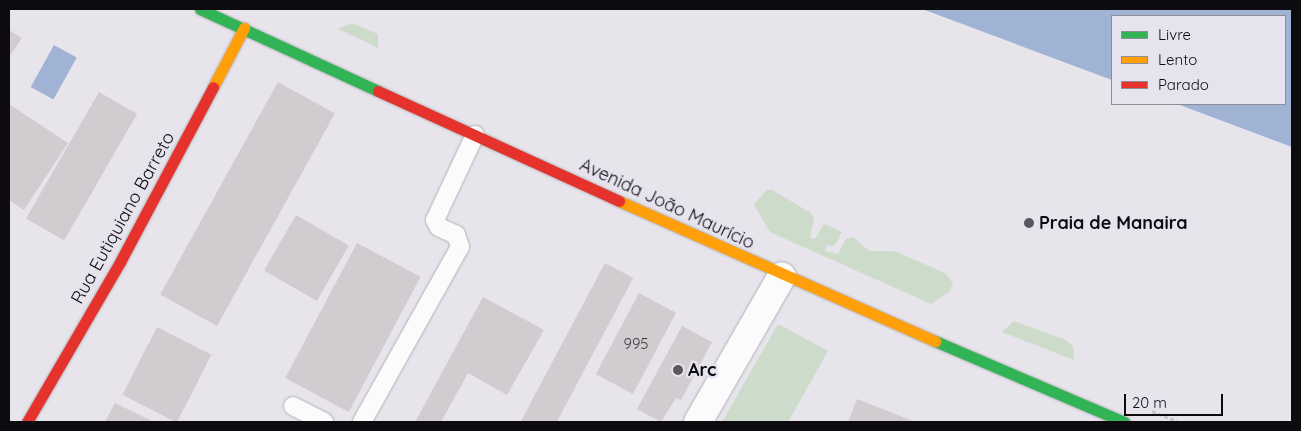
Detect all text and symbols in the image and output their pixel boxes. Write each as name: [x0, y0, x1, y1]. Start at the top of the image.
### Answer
legend: [1111, 15, 1286, 105]
text: Livre: [1158, 25, 1191, 44]
text: Lento: [1158, 50, 1197, 69]
text: Parado: [1158, 75, 1209, 94]
street label: Rua Eutiquiano Barreto: [67, 128, 179, 308]
street label: Avenida João Maurício: [576, 154, 758, 254]
place label: Praia de Manaira: [1039, 212, 1188, 234]
marker: Praia de Manaira: [1023, 217, 1035, 229]
house number: 995: [624, 335, 648, 353]
place label: Arc: [688, 359, 716, 381]
marker: Arc: [672, 364, 684, 376]
scale bar: [1126, 384, 1225, 416]
text: 20 m: [1132, 393, 1167, 412]

